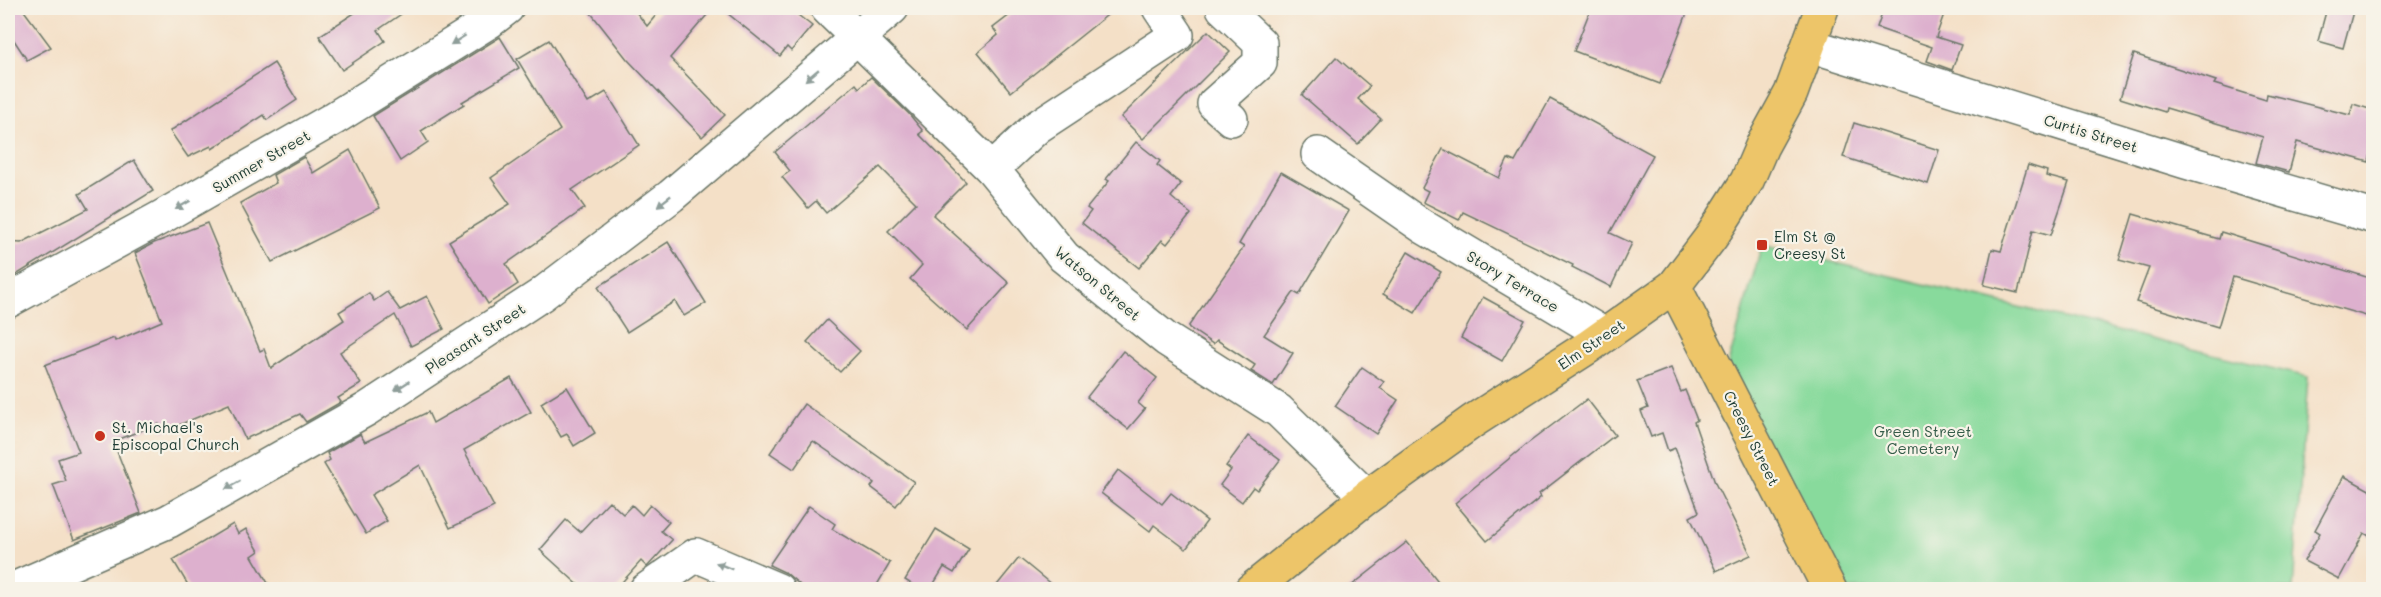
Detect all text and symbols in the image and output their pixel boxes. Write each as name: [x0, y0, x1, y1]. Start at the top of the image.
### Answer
one-way arrow: [450, 35, 466, 46]
one-way arrow: [805, 68, 820, 81]
street label: Curtis Street: [2041, 109, 2141, 157]
street label: Summer Street: [208, 125, 314, 197]
one-way arrow: [656, 195, 671, 207]
one-way arrow: [174, 200, 191, 210]
place label: Elm St @ Creesy St: [1774, 226, 1846, 263]
marker: Elm St @ Creesy St: [1755, 238, 1769, 252]
street label: Watson Street: [1051, 241, 1145, 325]
street label: Story Terrace: [1463, 246, 1563, 316]
street label: Pleasant Street: [421, 298, 529, 378]
street label: Elm Street: [1554, 314, 1628, 374]
one-way arrow: [393, 381, 410, 392]
street label: Creesy Street: [1719, 387, 1785, 489]
place label: St. Michael's Episcopal Church: [112, 417, 239, 454]
park label: Green Street Cemetery: [1874, 421, 1972, 458]
marker: St. Michael's Episcopal Church: [93, 429, 107, 443]
one-way arrow: [225, 480, 242, 490]
one-way arrow: [715, 561, 733, 571]

